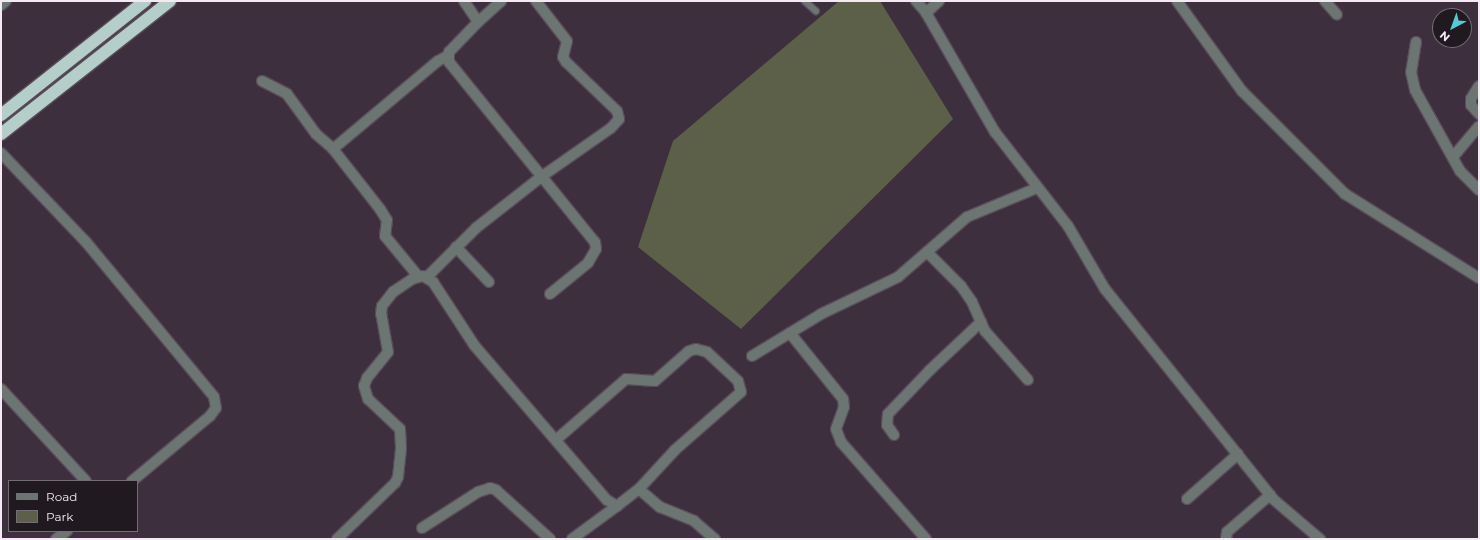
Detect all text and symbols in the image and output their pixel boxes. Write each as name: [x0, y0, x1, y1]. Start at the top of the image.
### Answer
north arrow: [1432, 8, 1472, 48]
text: N: [1437, 28, 1453, 45]
legend: [8, 480, 138, 532]
text: Road: [46, 489, 77, 504]
text: Park: [46, 509, 73, 524]

